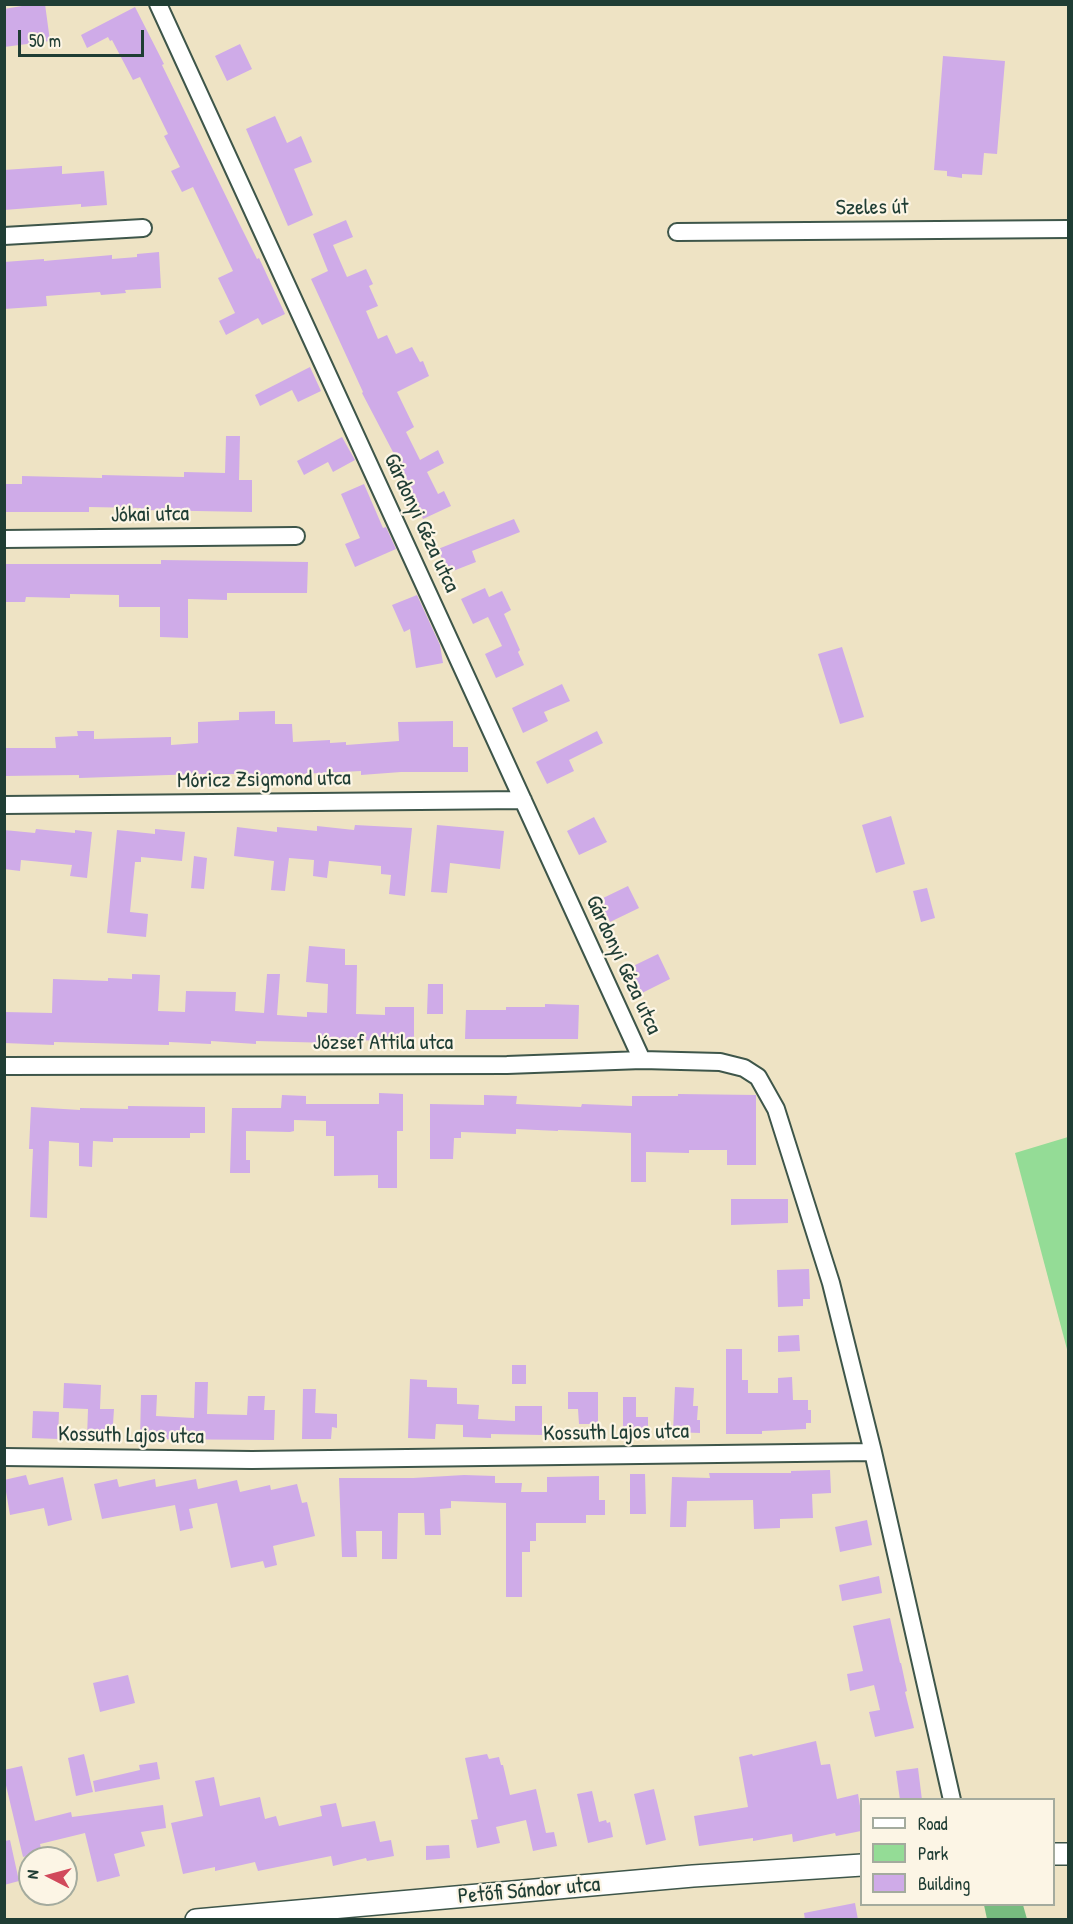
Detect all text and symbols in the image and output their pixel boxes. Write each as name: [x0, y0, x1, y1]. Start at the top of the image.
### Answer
scale bar: [21, 18, 147, 56]
text: 50 m: [29, 28, 61, 53]
street label: Szeles út: [835, 194, 909, 222]
street label: Gárdonyi Géza utca: [377, 449, 465, 597]
street label: Jókai utca: [111, 501, 189, 529]
street label: Móricz Zsigmond utca: [177, 765, 351, 795]
street label: Gárdonyi Géza utca: [579, 891, 667, 1039]
street label: József Attila utca: [313, 1030, 453, 1056]
street label: Kossuth Lajos utca: [543, 1419, 689, 1447]
street label: Kossuth Lajos utca: [58, 1422, 204, 1450]
legend: [860, 1798, 1055, 1906]
text: Road: [918, 1811, 948, 1836]
text: Park: [918, 1841, 948, 1866]
north arrow: [18, 1846, 78, 1906]
text: N: [21, 1869, 43, 1880]
text: Building: [918, 1871, 970, 1896]
street label: Petőfi Sándor utca: [457, 1872, 601, 1910]

